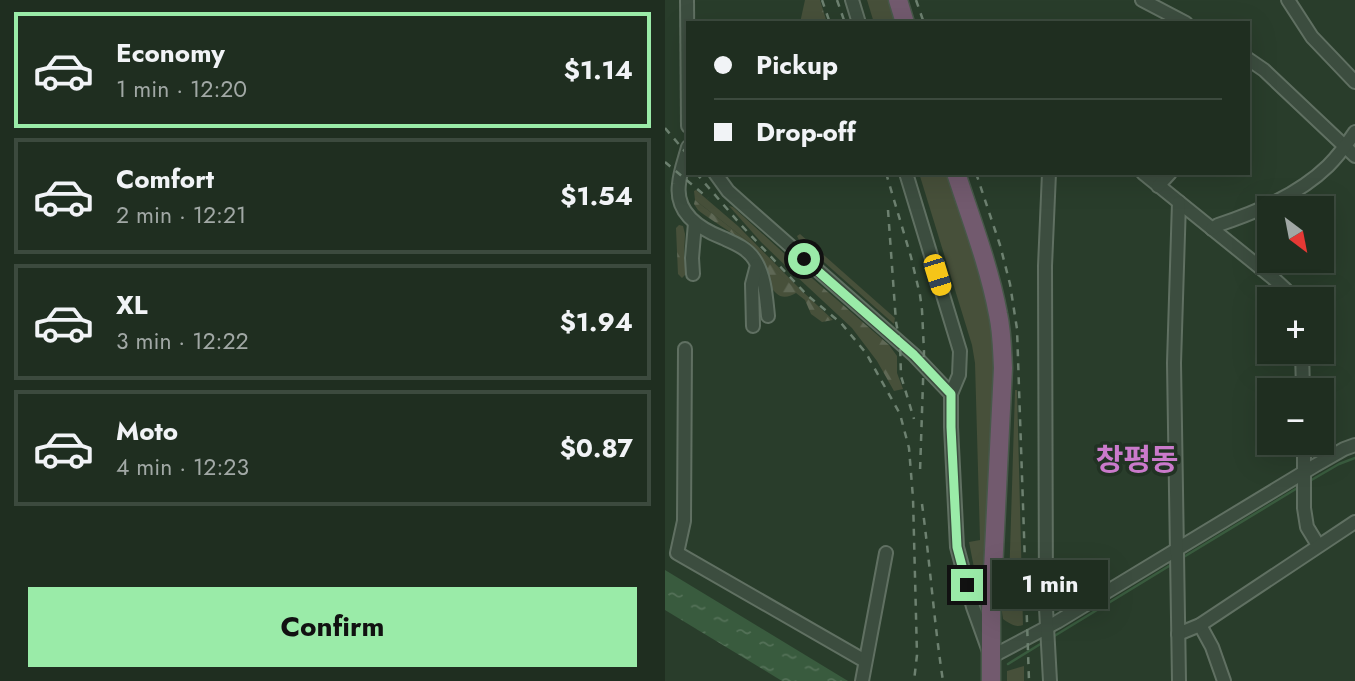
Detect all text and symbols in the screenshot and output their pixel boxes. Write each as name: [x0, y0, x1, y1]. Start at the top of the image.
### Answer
text: Economy: [116, 34, 225, 72]
icon: car: [32, 39, 95, 102]
text: Pickup: [756, 46, 838, 84]
text: $1.14: [564, 51, 633, 89]
text: 1 min · 12:20: [116, 72, 247, 106]
text: Drop-off: [756, 113, 856, 151]
text: Comfort: [116, 160, 214, 198]
icon: car: [32, 165, 95, 228]
text: $1.54: [560, 177, 633, 215]
north arrow: [1257, 196, 1333, 273]
map controls: [1257, 196, 1334, 455]
text: 2 min · 12:21: [116, 198, 246, 232]
route start: [788, 243, 820, 275]
car: [921, 252, 954, 298]
text: XL: [116, 286, 148, 324]
button: +: [1257, 287, 1334, 364]
icon: car: [32, 291, 95, 354]
text: $1.94: [560, 303, 633, 341]
text: 3 min · 12:22: [116, 324, 249, 358]
button: −: [1257, 378, 1334, 455]
text: Moto: [116, 412, 178, 450]
icon: car: [32, 417, 95, 480]
text: $0.87: [560, 429, 633, 467]
district label: 창평동: [1096, 438, 1178, 481]
text: 4 min · 12:23: [116, 450, 249, 484]
callout: 1 min: [991, 560, 1107, 610]
text: 1 min: [1021, 567, 1079, 601]
route end: [951, 569, 983, 601]
button: Confirm: [28, 587, 637, 667]

